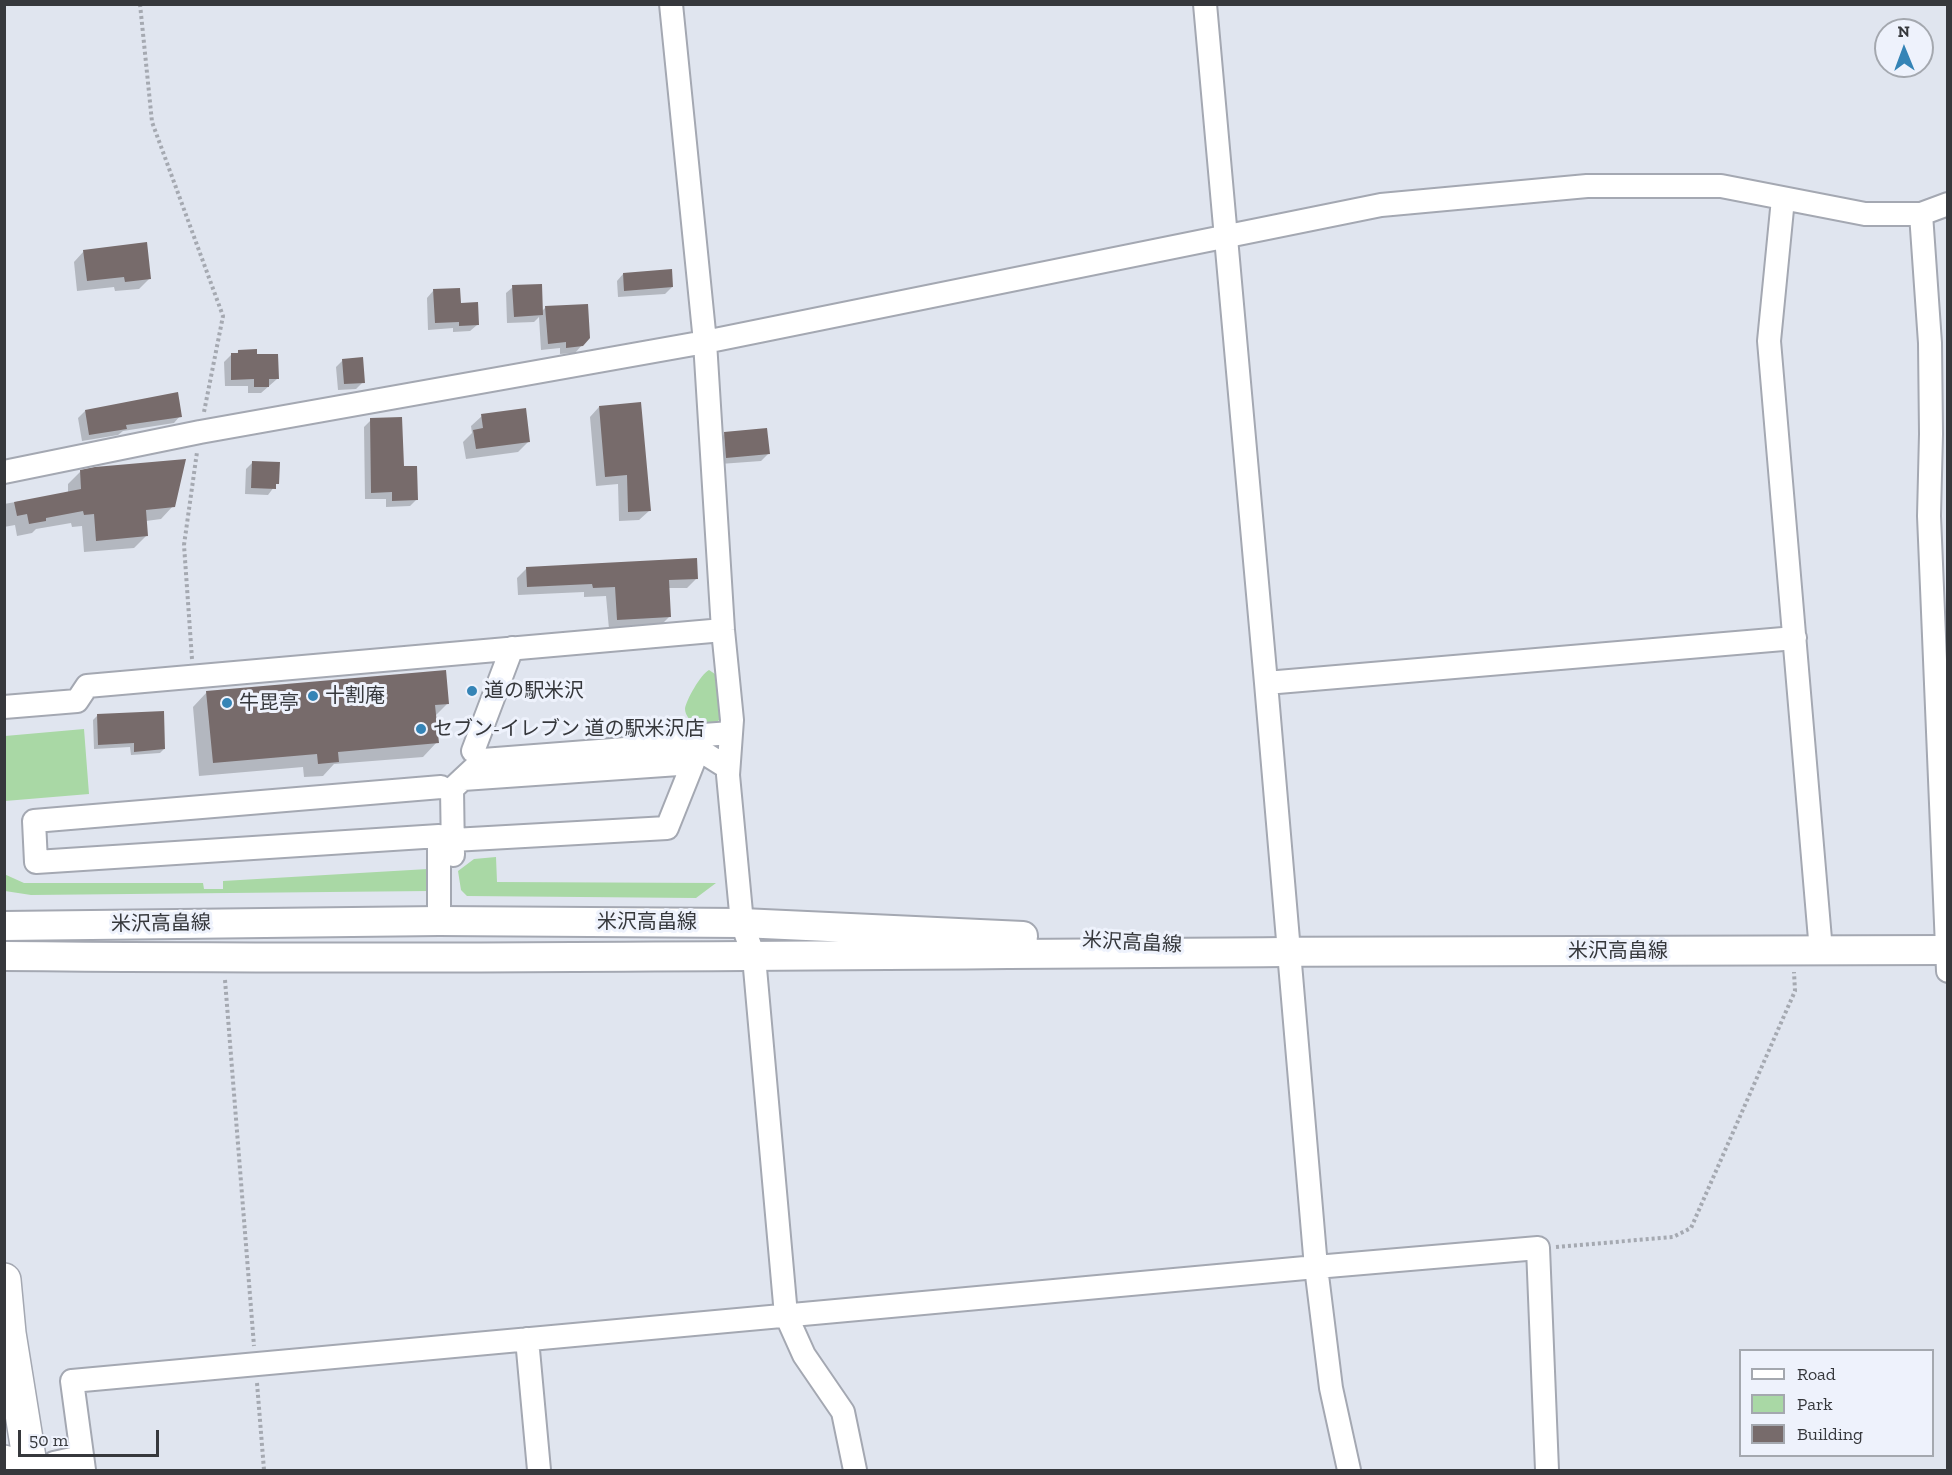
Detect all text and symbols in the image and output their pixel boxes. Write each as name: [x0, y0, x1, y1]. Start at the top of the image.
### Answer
north arrow: [1874, 18, 1934, 78]
text: N: [1897, 22, 1910, 41]
place label: 道の駅米沢: [484, 679, 584, 703]
place label: 十割庵: [325, 684, 385, 708]
marker: 道の駅米沢: [465, 684, 479, 698]
marker: 十割庵: [306, 689, 320, 703]
place label: 牛毘亭: [239, 691, 299, 715]
marker: 牛毘亭: [220, 696, 234, 710]
place label: セブン-イレブン 道の駅米沢店: [433, 717, 704, 741]
marker: セブン-イレブン 道の駅米沢店: [414, 722, 428, 736]
street label: 米沢高畠線: [597, 910, 697, 934]
street label: 米沢高畠線: [111, 911, 211, 937]
street label: 米沢高畠線: [1081, 928, 1183, 958]
street label: 米沢高畠線: [1568, 939, 1668, 963]
legend: [1739, 1349, 1934, 1457]
text: Road: [1797, 1363, 1836, 1385]
text: Park: [1797, 1393, 1833, 1415]
scale bar: [21, 1418, 162, 1456]
text: Building: [1797, 1423, 1863, 1445]
text: 50 m: [29, 1429, 68, 1451]

